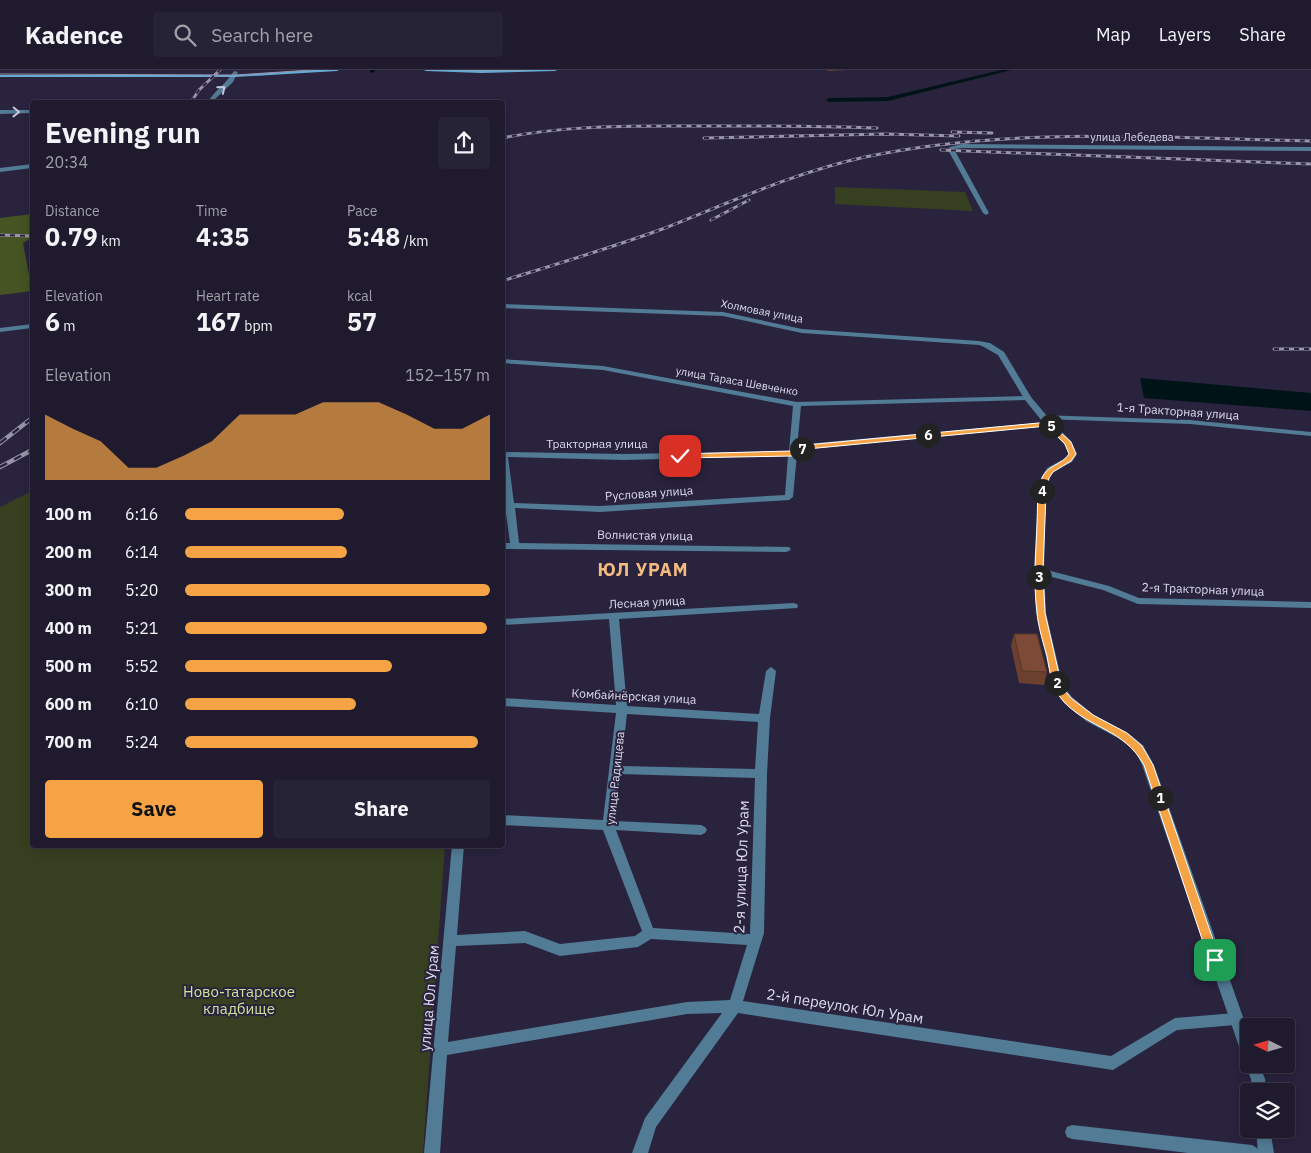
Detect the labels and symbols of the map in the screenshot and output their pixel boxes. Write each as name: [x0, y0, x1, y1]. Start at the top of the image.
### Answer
one-way arrow: [216, 85, 225, 94]
one-way arrow: [13, 107, 21, 117]
street label: улица Лебедева: [1090, 130, 1174, 144]
street label: Холмовая улица: [720, 296, 805, 326]
street label: улица Тараса Шевченко: [675, 363, 799, 399]
street label: 1-я Тракторная улица: [1116, 399, 1240, 423]
pin: 5: [1038, 414, 1064, 438]
pin: 6: [916, 422, 940, 448]
pin: [659, 435, 701, 477]
street label: Тракторная улица: [546, 436, 648, 451]
pin: 7: [790, 436, 814, 462]
pin: 4: [1030, 478, 1054, 504]
street label: Русловая улица: [604, 482, 694, 504]
street label: Волнистая улица: [597, 527, 694, 543]
district label: ЮЛ УРАМ: [597, 558, 689, 581]
pin: 3: [1026, 564, 1052, 590]
street label: 2-я Тракторная улица: [1141, 579, 1265, 599]
street label: Лесная улица: [608, 592, 686, 611]
pin: 2: [1044, 670, 1070, 696]
street label: Комбайнёрская улица: [571, 685, 697, 707]
street label: улица Радищева: [603, 730, 627, 825]
pin: 1: [1148, 786, 1172, 810]
street label: 2-я улица Юл Урам: [729, 800, 753, 934]
pin: [1194, 939, 1236, 981]
street label: улица Юл Урам: [415, 944, 443, 1052]
park label: Ново-татарское кладбище: [183, 982, 295, 1018]
street label: 2-й переулок Юл Урам: [765, 984, 925, 1028]
north arrow: [1240, 1018, 1295, 1072]

